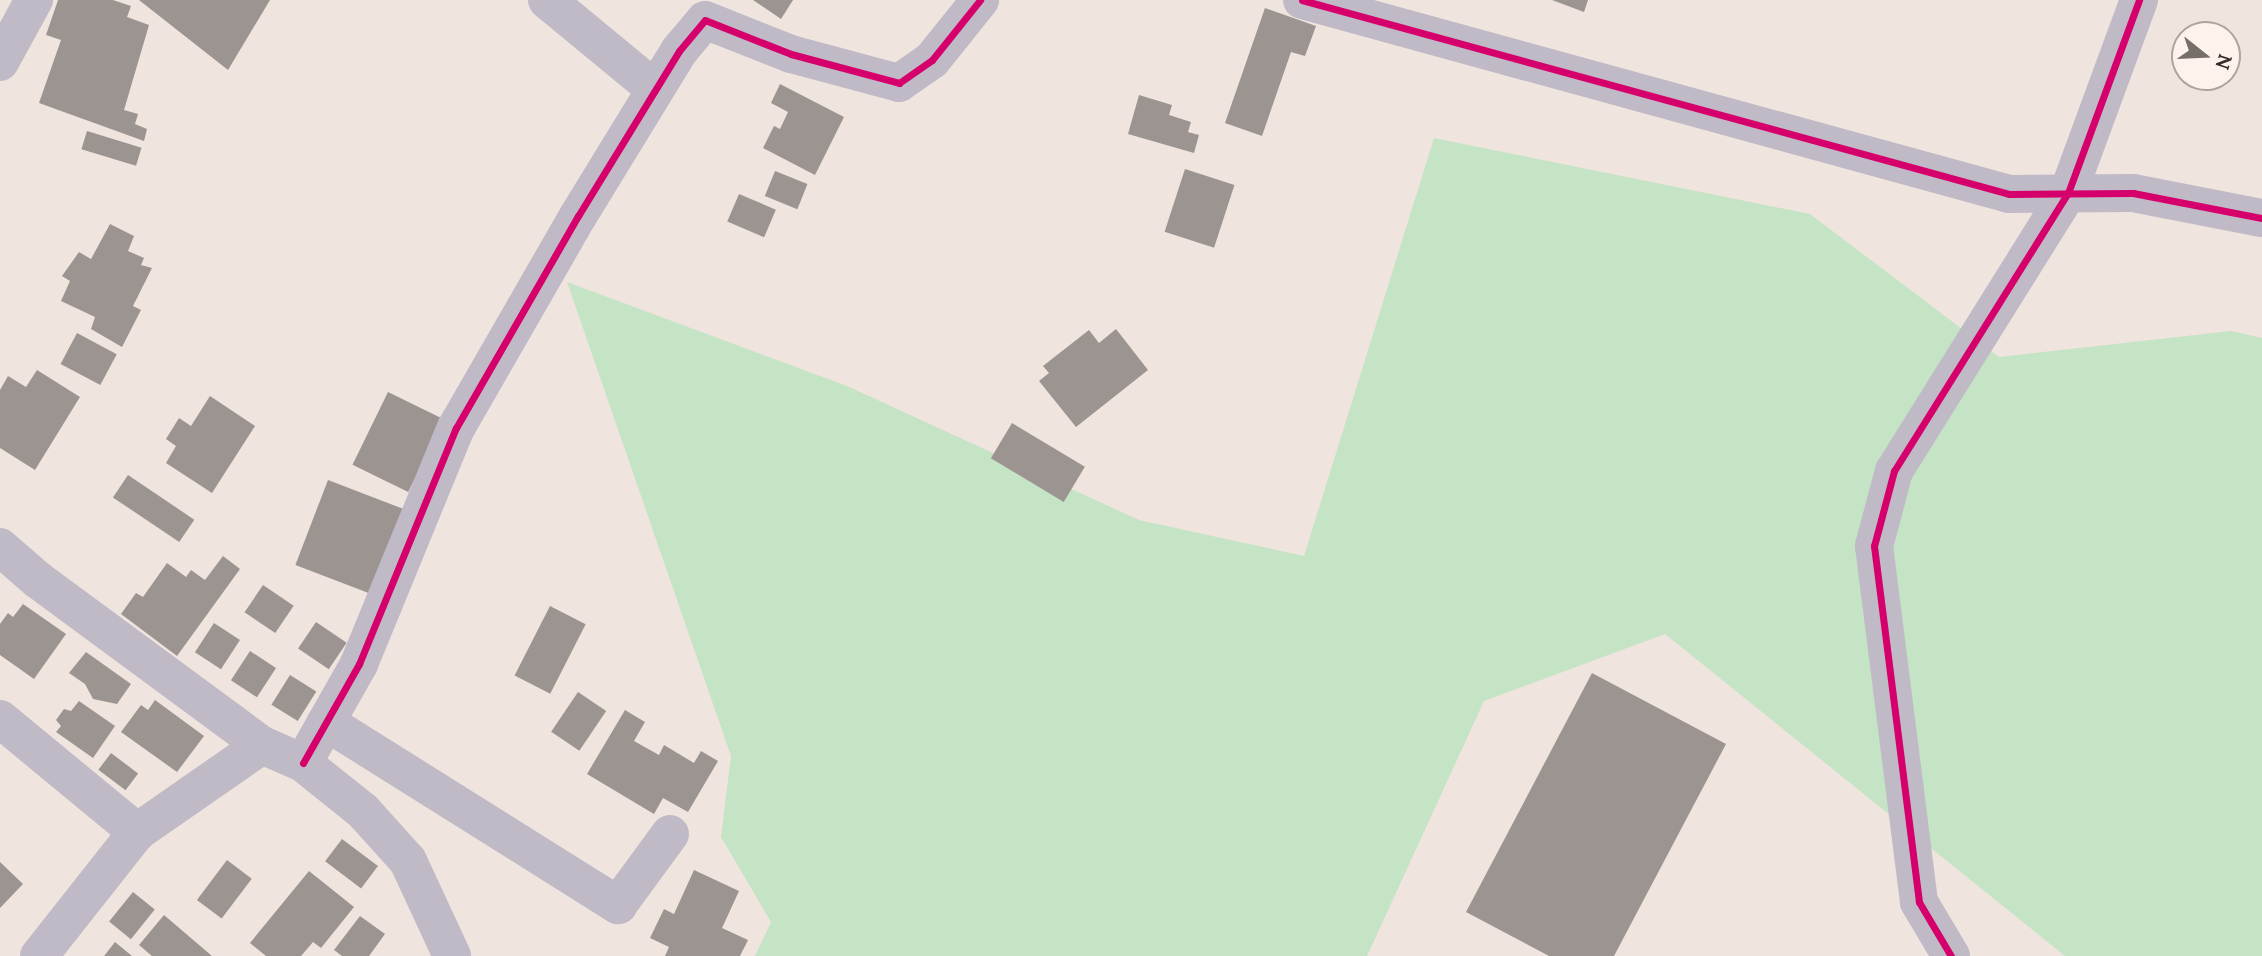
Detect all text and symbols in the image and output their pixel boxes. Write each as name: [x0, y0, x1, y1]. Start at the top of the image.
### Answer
north arrow: [2171, 21, 2241, 91]
text: N: [2210, 51, 2238, 73]

